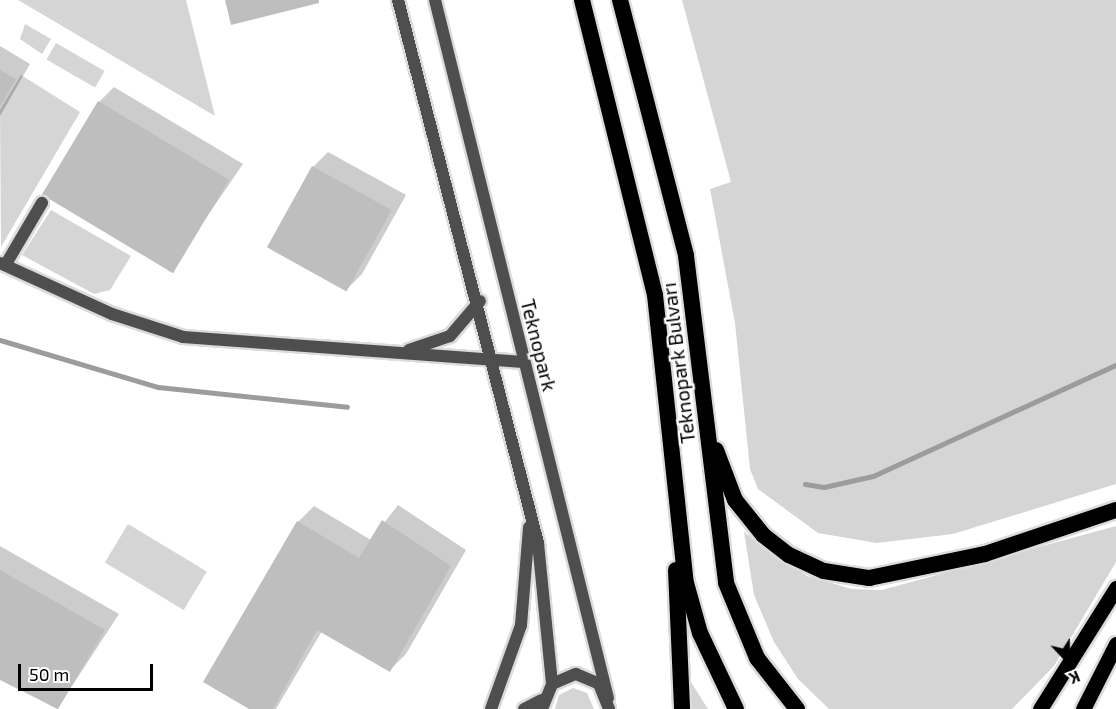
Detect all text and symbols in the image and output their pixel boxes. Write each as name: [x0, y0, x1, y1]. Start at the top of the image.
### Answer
street label: Teknopark Bulvarı: [656, 281, 700, 445]
street label: Teknopark: [516, 296, 562, 394]
north arrow: [1038, 631, 1098, 691]
scale bar: [21, 652, 156, 690]
text: 50 m: [29, 663, 69, 685]
text: K: [1067, 667, 1083, 689]

